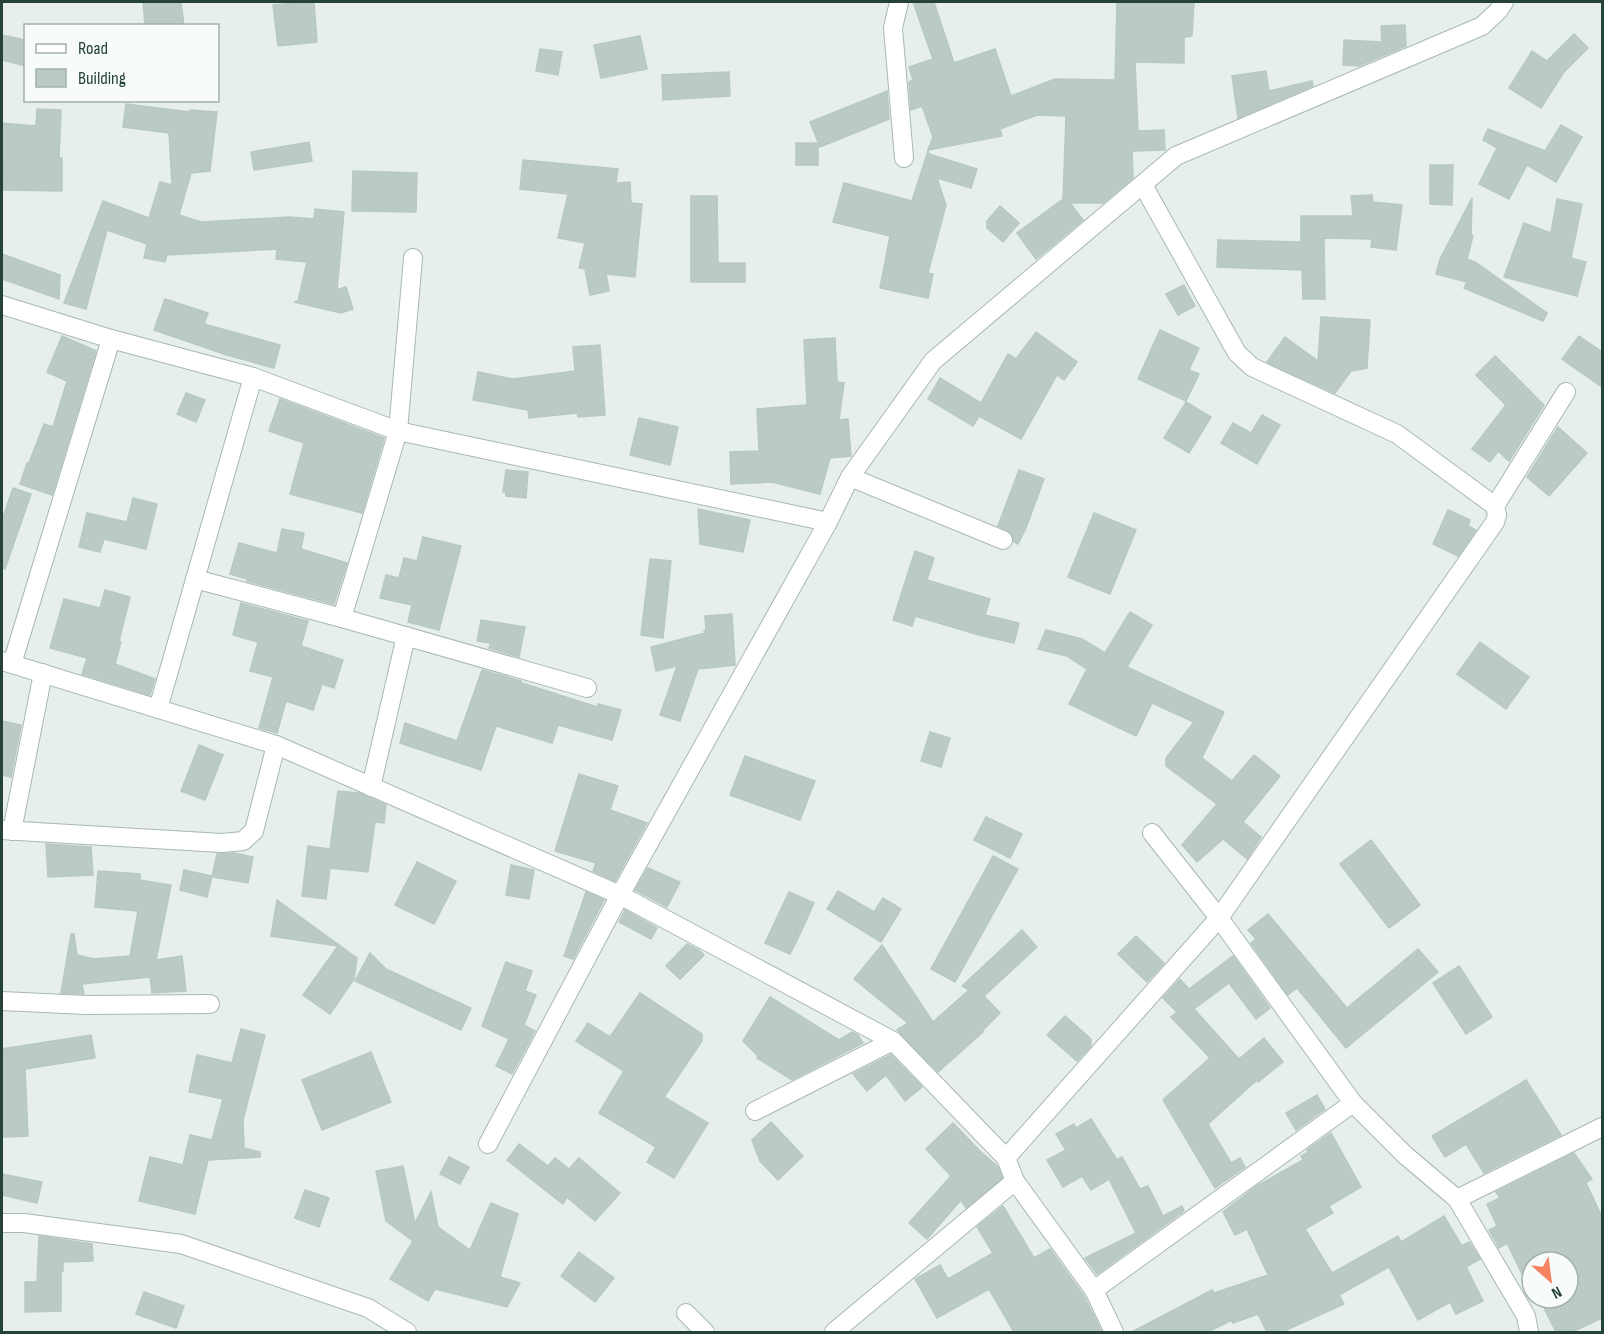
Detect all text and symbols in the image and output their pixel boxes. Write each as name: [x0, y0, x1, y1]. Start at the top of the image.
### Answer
legend: [24, 24, 219, 102]
text: Road: [78, 38, 108, 59]
text: Building: [78, 68, 126, 89]
north arrow: [1520, 1250, 1580, 1310]
text: N: [1548, 1282, 1565, 1302]

